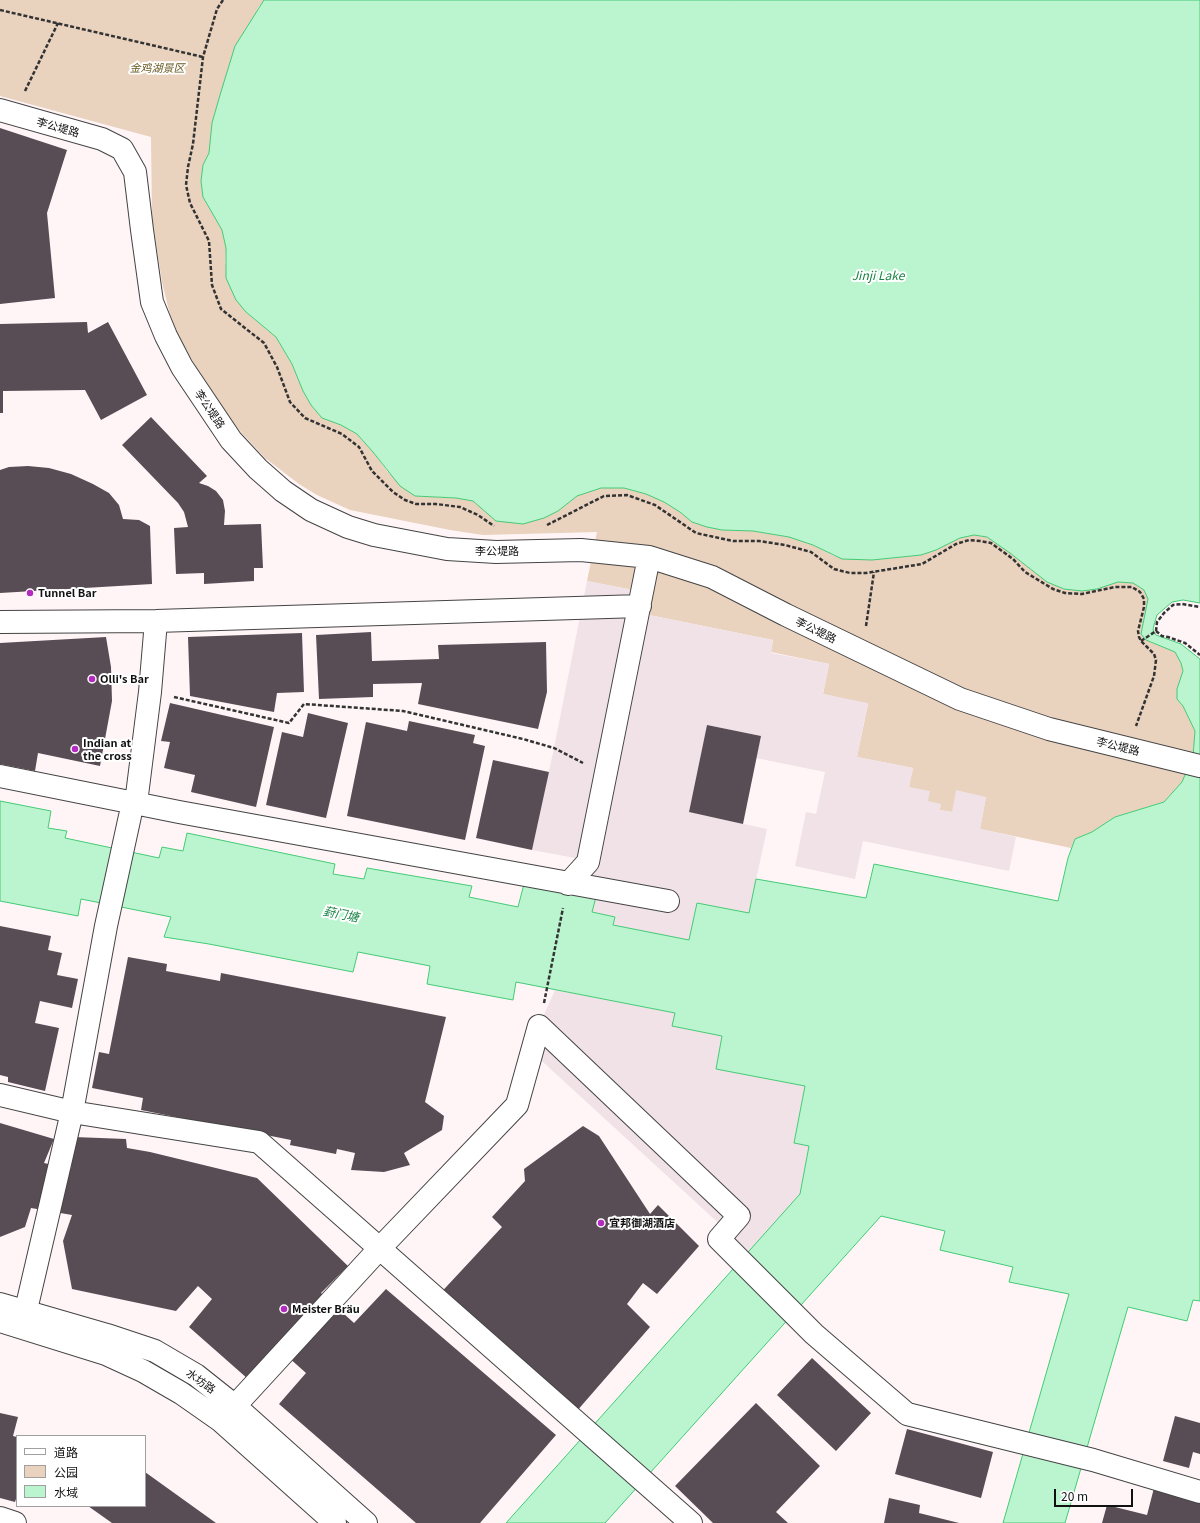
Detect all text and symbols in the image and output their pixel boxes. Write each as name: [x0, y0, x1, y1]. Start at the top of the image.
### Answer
park label: 金鸡湖景区: [130, 61, 184, 75]
street label: 李公堤路: [35, 115, 81, 139]
water label: Jinji Lake: [852, 268, 904, 282]
street label: 李公堤路: [192, 387, 228, 431]
street label: 李公堤路: [475, 544, 519, 558]
place label: Tunnel Bar: [38, 586, 97, 600]
marker: Tunnel Bar: [25, 588, 35, 598]
street label: 李公堤路: [793, 614, 839, 646]
place label: Olli's Bar: [100, 672, 149, 686]
marker: Olli's Bar: [87, 674, 97, 684]
street label: 李公堤路: [1095, 734, 1141, 758]
place label: Indian at the cross: [83, 736, 132, 762]
marker: Indian at the cross: [70, 744, 80, 754]
water label: 葑门塘: [322, 903, 360, 925]
place label: 宜邦御湖酒店: [609, 1216, 675, 1230]
marker: 宜邦御湖酒店: [596, 1218, 606, 1228]
place label: Meister Bräu: [292, 1302, 360, 1316]
marker: Meister Bräu: [279, 1304, 289, 1314]
street label: 水坊路: [184, 1366, 218, 1396]
legend: [16, 1435, 146, 1507]
text: 道路: [54, 1443, 78, 1460]
text: 公园: [54, 1463, 78, 1480]
scale bar: [1056, 1481, 1135, 1507]
text: 水域: [54, 1483, 78, 1500]
text: 20 m: [1061, 1487, 1088, 1504]

